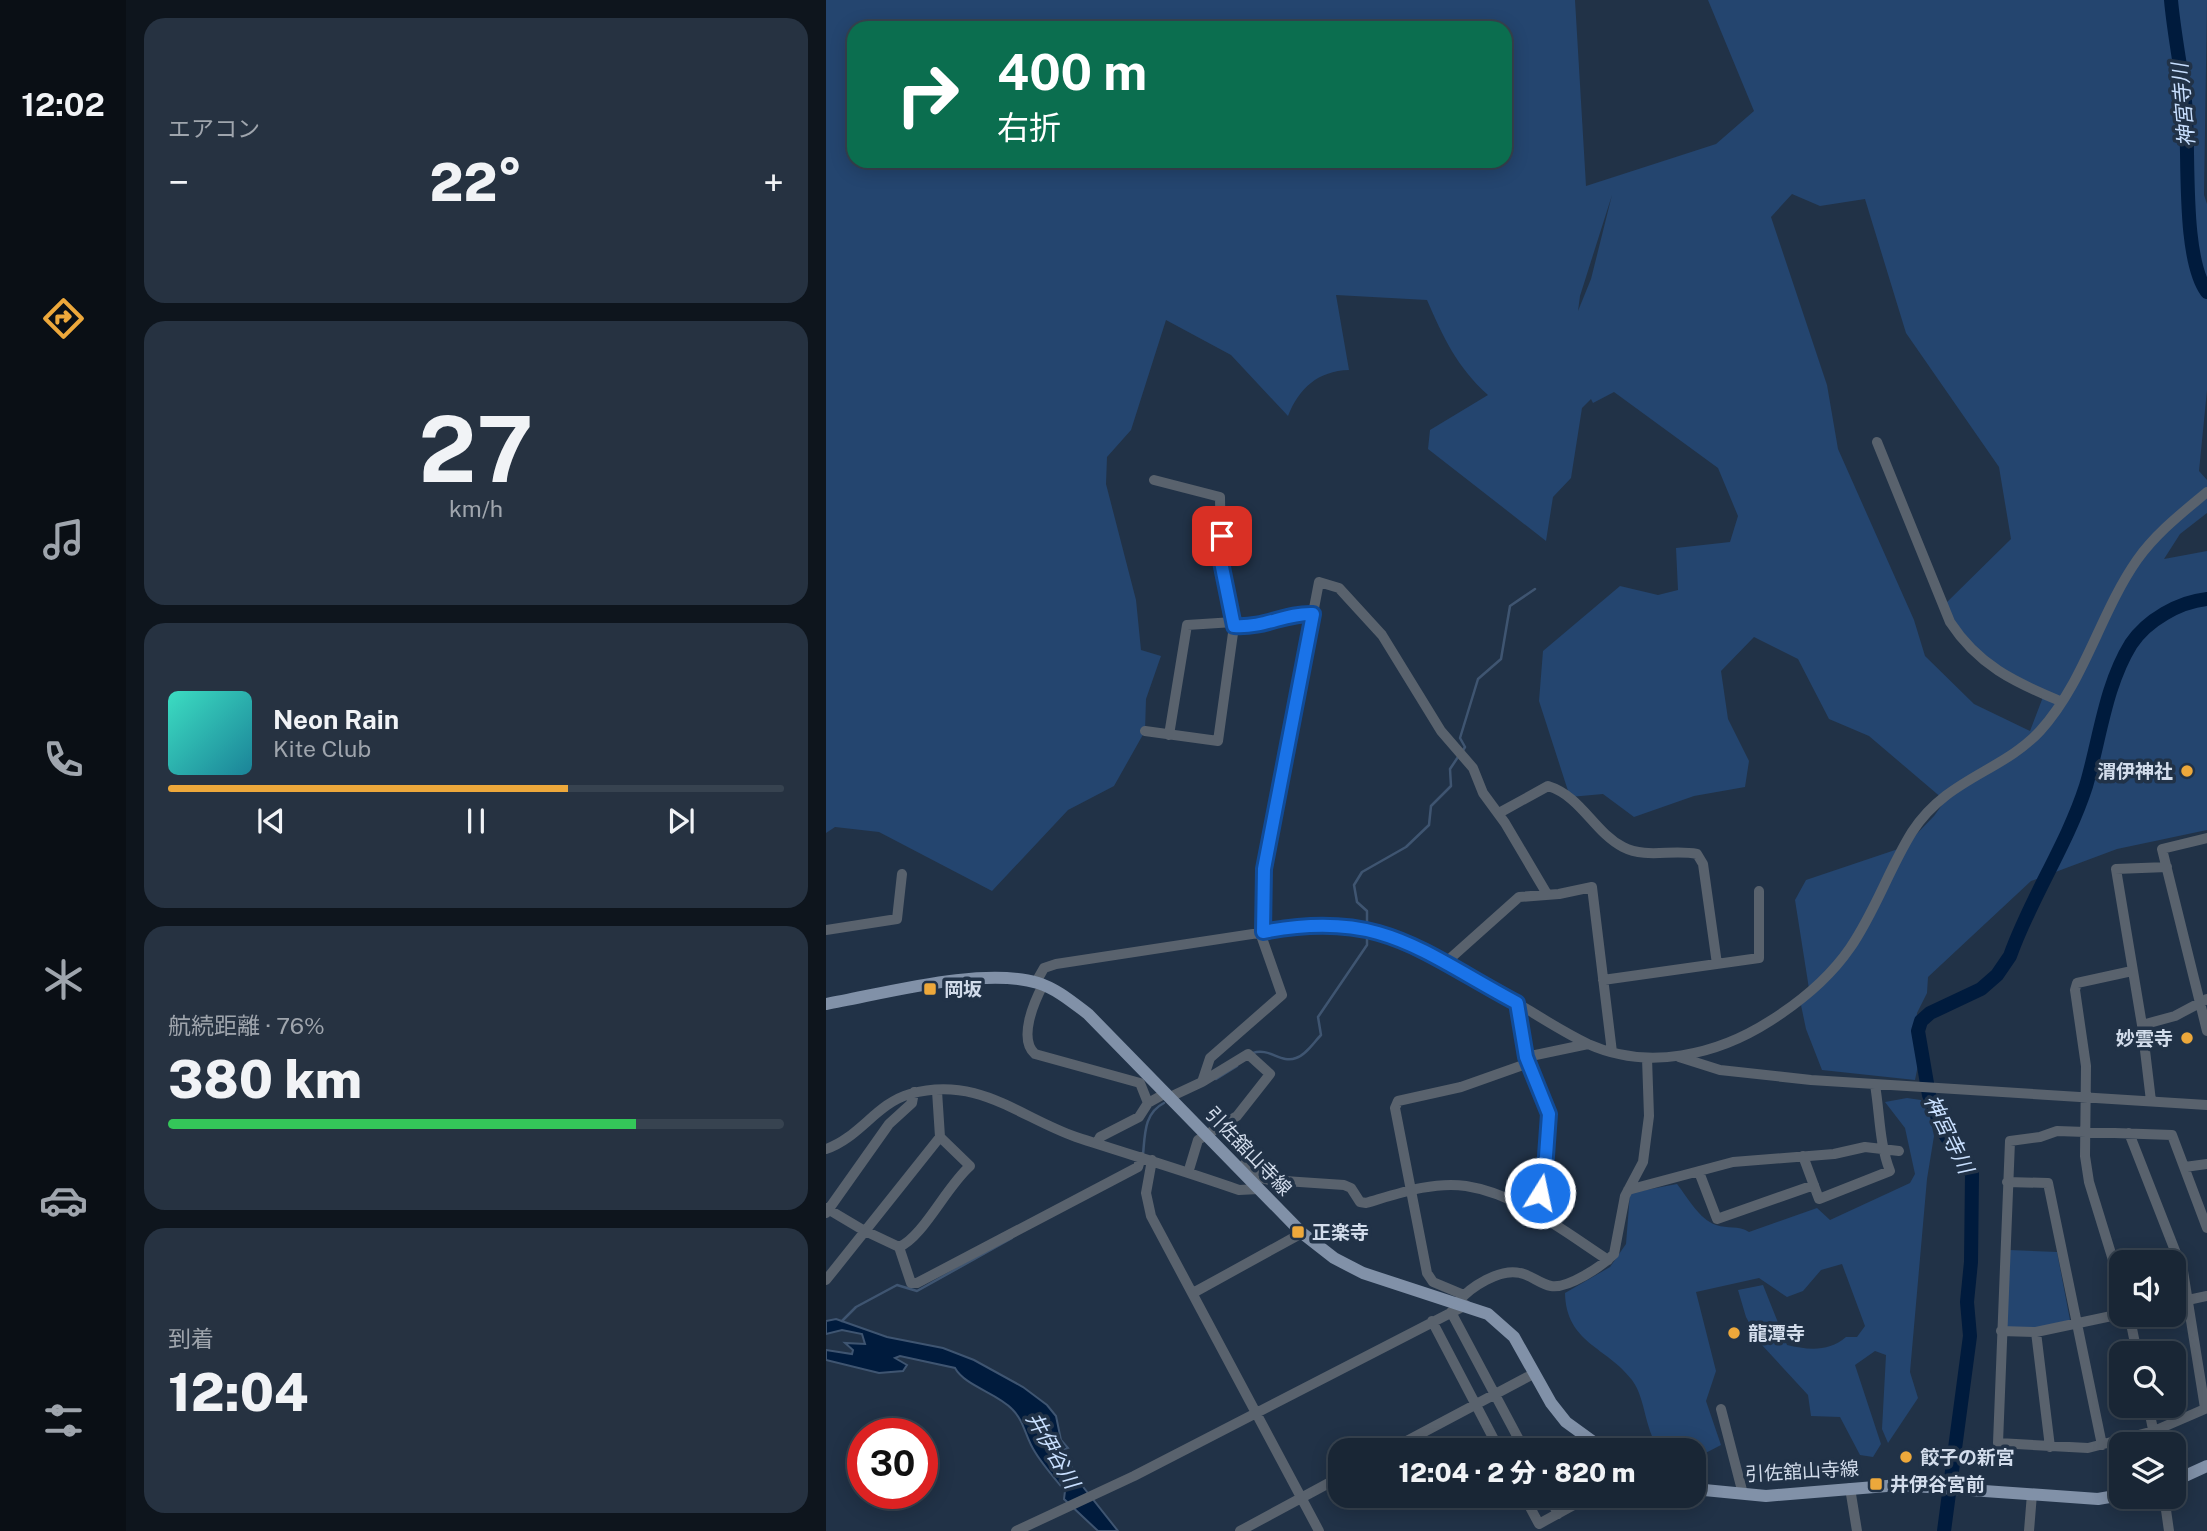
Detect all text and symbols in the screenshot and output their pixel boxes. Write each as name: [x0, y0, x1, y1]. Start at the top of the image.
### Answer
text: 400 m: [997, 43, 1147, 101]
icon: right: [882, 49, 973, 140]
water label: 神宮寺川: [2167, 60, 2199, 148]
text: 12:02: [21, 86, 105, 123]
text: 右折: [997, 109, 1061, 146]
text: エアコン: [168, 115, 260, 142]
text: 22°: [430, 152, 522, 213]
text: −: [168, 160, 189, 205]
text: +: [763, 160, 784, 205]
icon: directions: [39, 294, 88, 343]
text: 27: [419, 396, 533, 502]
text: km/h: [449, 495, 503, 522]
pin: [1192, 506, 1252, 566]
icon: music: [39, 515, 88, 564]
icon: arrive: [1203, 517, 1241, 555]
text: Neon Rain: [273, 704, 399, 735]
icon: phone: [39, 735, 88, 784]
text: Kite Club: [273, 735, 371, 762]
place label: 渭伊神社: [2097, 760, 2173, 782]
marker: 渭伊神社: [2179, 763, 2195, 779]
icon: previous: [252, 802, 290, 840]
icon: pause: [457, 802, 495, 840]
icon: next: [662, 802, 700, 840]
icon: climate: [39, 955, 88, 1004]
place label: 岡坂: [944, 978, 982, 1000]
marker: 岡坂: [922, 981, 938, 997]
text: 航続距離 · 76%: [168, 1012, 325, 1039]
place label: 妙雲寺: [2116, 1027, 2173, 1049]
marker: 妙雲寺: [2179, 1030, 2195, 1046]
text: 380 km: [168, 1049, 362, 1110]
water label: 神宮寺川: [1919, 1091, 1980, 1179]
street label: 引佐舘山寺線: [1201, 1102, 1297, 1200]
position arrow: [1503, 1156, 1577, 1230]
icon: car: [39, 1176, 88, 1225]
place label: 正楽寺: [1312, 1221, 1369, 1243]
marker: 正楽寺: [1290, 1224, 1306, 1240]
map controls: [2109, 1250, 2186, 1509]
button: sound: [2109, 1250, 2186, 1327]
place label: 龍潭寺: [1748, 1322, 1805, 1344]
text: 到着: [168, 1325, 214, 1352]
marker: 龍潭寺: [1726, 1325, 1742, 1341]
button: search: [2109, 1341, 2186, 1418]
text: 12:04: [168, 1362, 309, 1423]
icon: filters: [39, 1396, 88, 1445]
water label: 井伊谷川: [1021, 1407, 1086, 1494]
speed limit sign: 30: [847, 1418, 938, 1509]
button: layers: [2109, 1432, 2186, 1509]
place label: 餃子の新宮: [1920, 1446, 2015, 1468]
marker: 餃子の新宮: [1898, 1449, 1914, 1465]
text: 12:04 · 2 分 · 820 m: [1399, 1457, 1635, 1488]
street label: 引佐舘山寺線: [1744, 1457, 1860, 1485]
place label: 井伊谷宮前: [1890, 1473, 1985, 1495]
marker: 井伊谷宮前: [1868, 1476, 1884, 1492]

